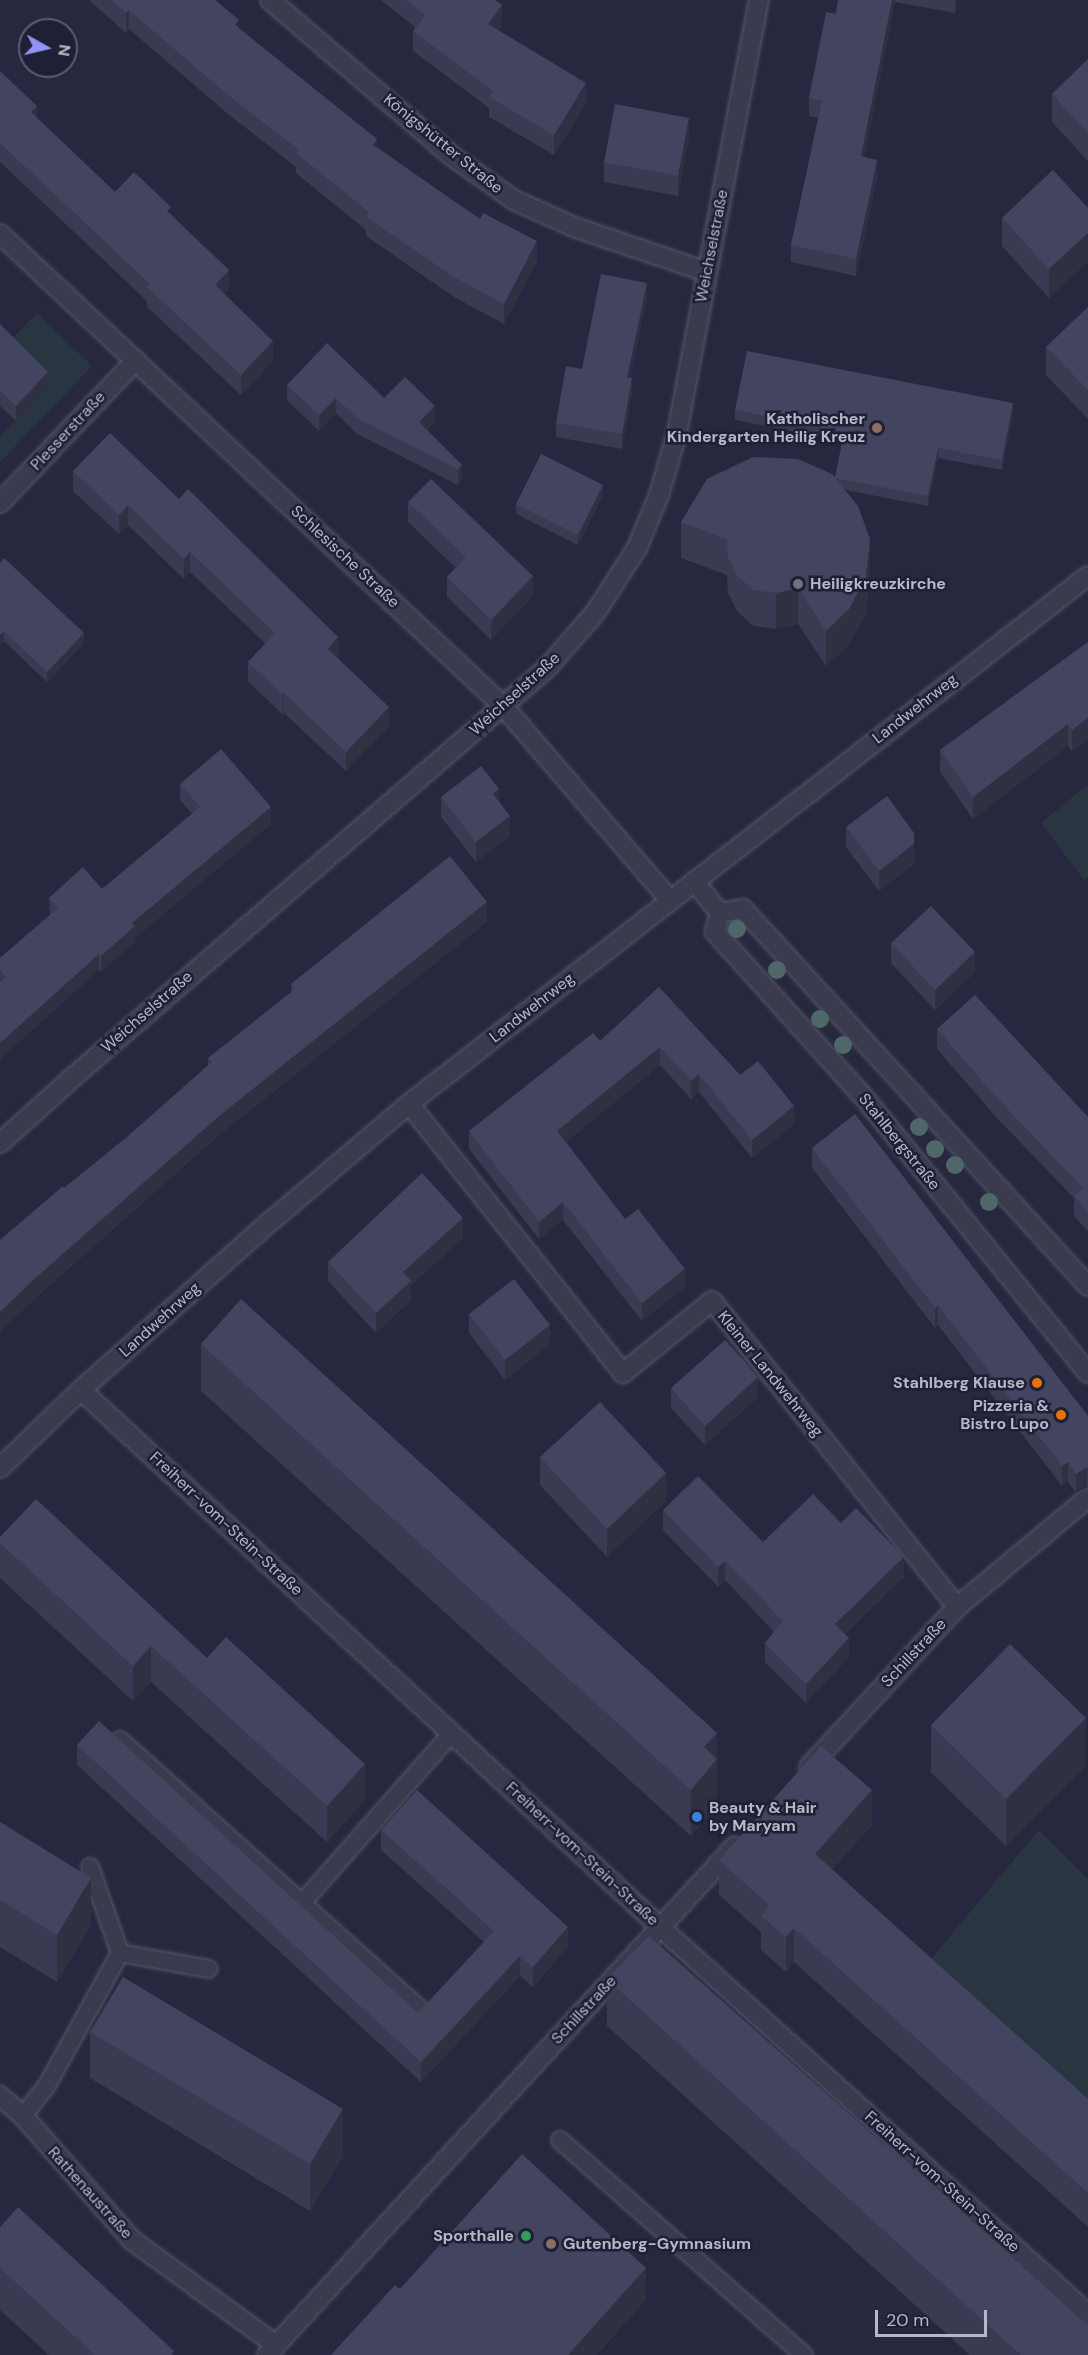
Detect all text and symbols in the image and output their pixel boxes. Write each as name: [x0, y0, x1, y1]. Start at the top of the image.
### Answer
north arrow: [18, 18, 78, 78]
text: N: [53, 43, 76, 58]
street label: Königshütter Straße: [380, 90, 506, 198]
street label: Weichselstraße: [692, 188, 732, 304]
street label: Plesserstraße: [27, 388, 109, 474]
place label: Katholischer Kindergarten Heilig Kreuz: [667, 409, 865, 447]
marker: Katholischer Kindergarten Heilig Kreuz: [870, 421, 884, 435]
street label: Schlesische Straße: [287, 502, 403, 612]
place label: Heiligkreuzkirche: [810, 574, 946, 594]
marker: Heiligkreuzkirche: [791, 577, 805, 591]
street label: Weichselstraße: [466, 649, 564, 739]
street label: Landwehrweg: [869, 670, 961, 748]
street label: Weichselstraße: [97, 967, 197, 1057]
street label: Landwehrweg: [486, 969, 578, 1047]
street label: Stahlbergstraße: [854, 1090, 944, 1194]
street label: Landwehrweg: [116, 1279, 204, 1361]
street label: Kleiner Landwehrweg: [713, 1307, 827, 1441]
place label: Stahlberg Klause: [893, 1373, 1025, 1393]
marker: Stahlberg Klause: [1030, 1376, 1044, 1390]
place label: Pizzeria & Bistro Lupo: [960, 1396, 1049, 1434]
marker: Pizzeria & Bistro Lupo: [1054, 1408, 1068, 1422]
street label: Freiherr-vom-Stein-Straße: [146, 1448, 306, 1600]
street label: Schillstraße: [877, 1615, 951, 1691]
street label: Freiherr-vom-Stein-Straße: [502, 1778, 662, 1930]
place label: Beauty & Hair by Maryam: [709, 1798, 816, 1836]
marker: Beauty & Hair by Maryam: [690, 1810, 704, 1824]
street label: Schillstraße: [547, 1972, 621, 2048]
street label: Freiherr-vom-Stein-Straße: [861, 2107, 1023, 2257]
street label: Rathenaustraße: [44, 2143, 136, 2243]
place label: Sporthalle: [433, 2226, 514, 2246]
marker: Sporthalle: [519, 2229, 533, 2243]
place label: Gutenberg-Gymnasium: [563, 2234, 751, 2254]
marker: Gutenberg-Gymnasium: [544, 2237, 558, 2251]
scale bar: [878, 2298, 990, 2336]
text: 20 m: [886, 2308, 929, 2332]

